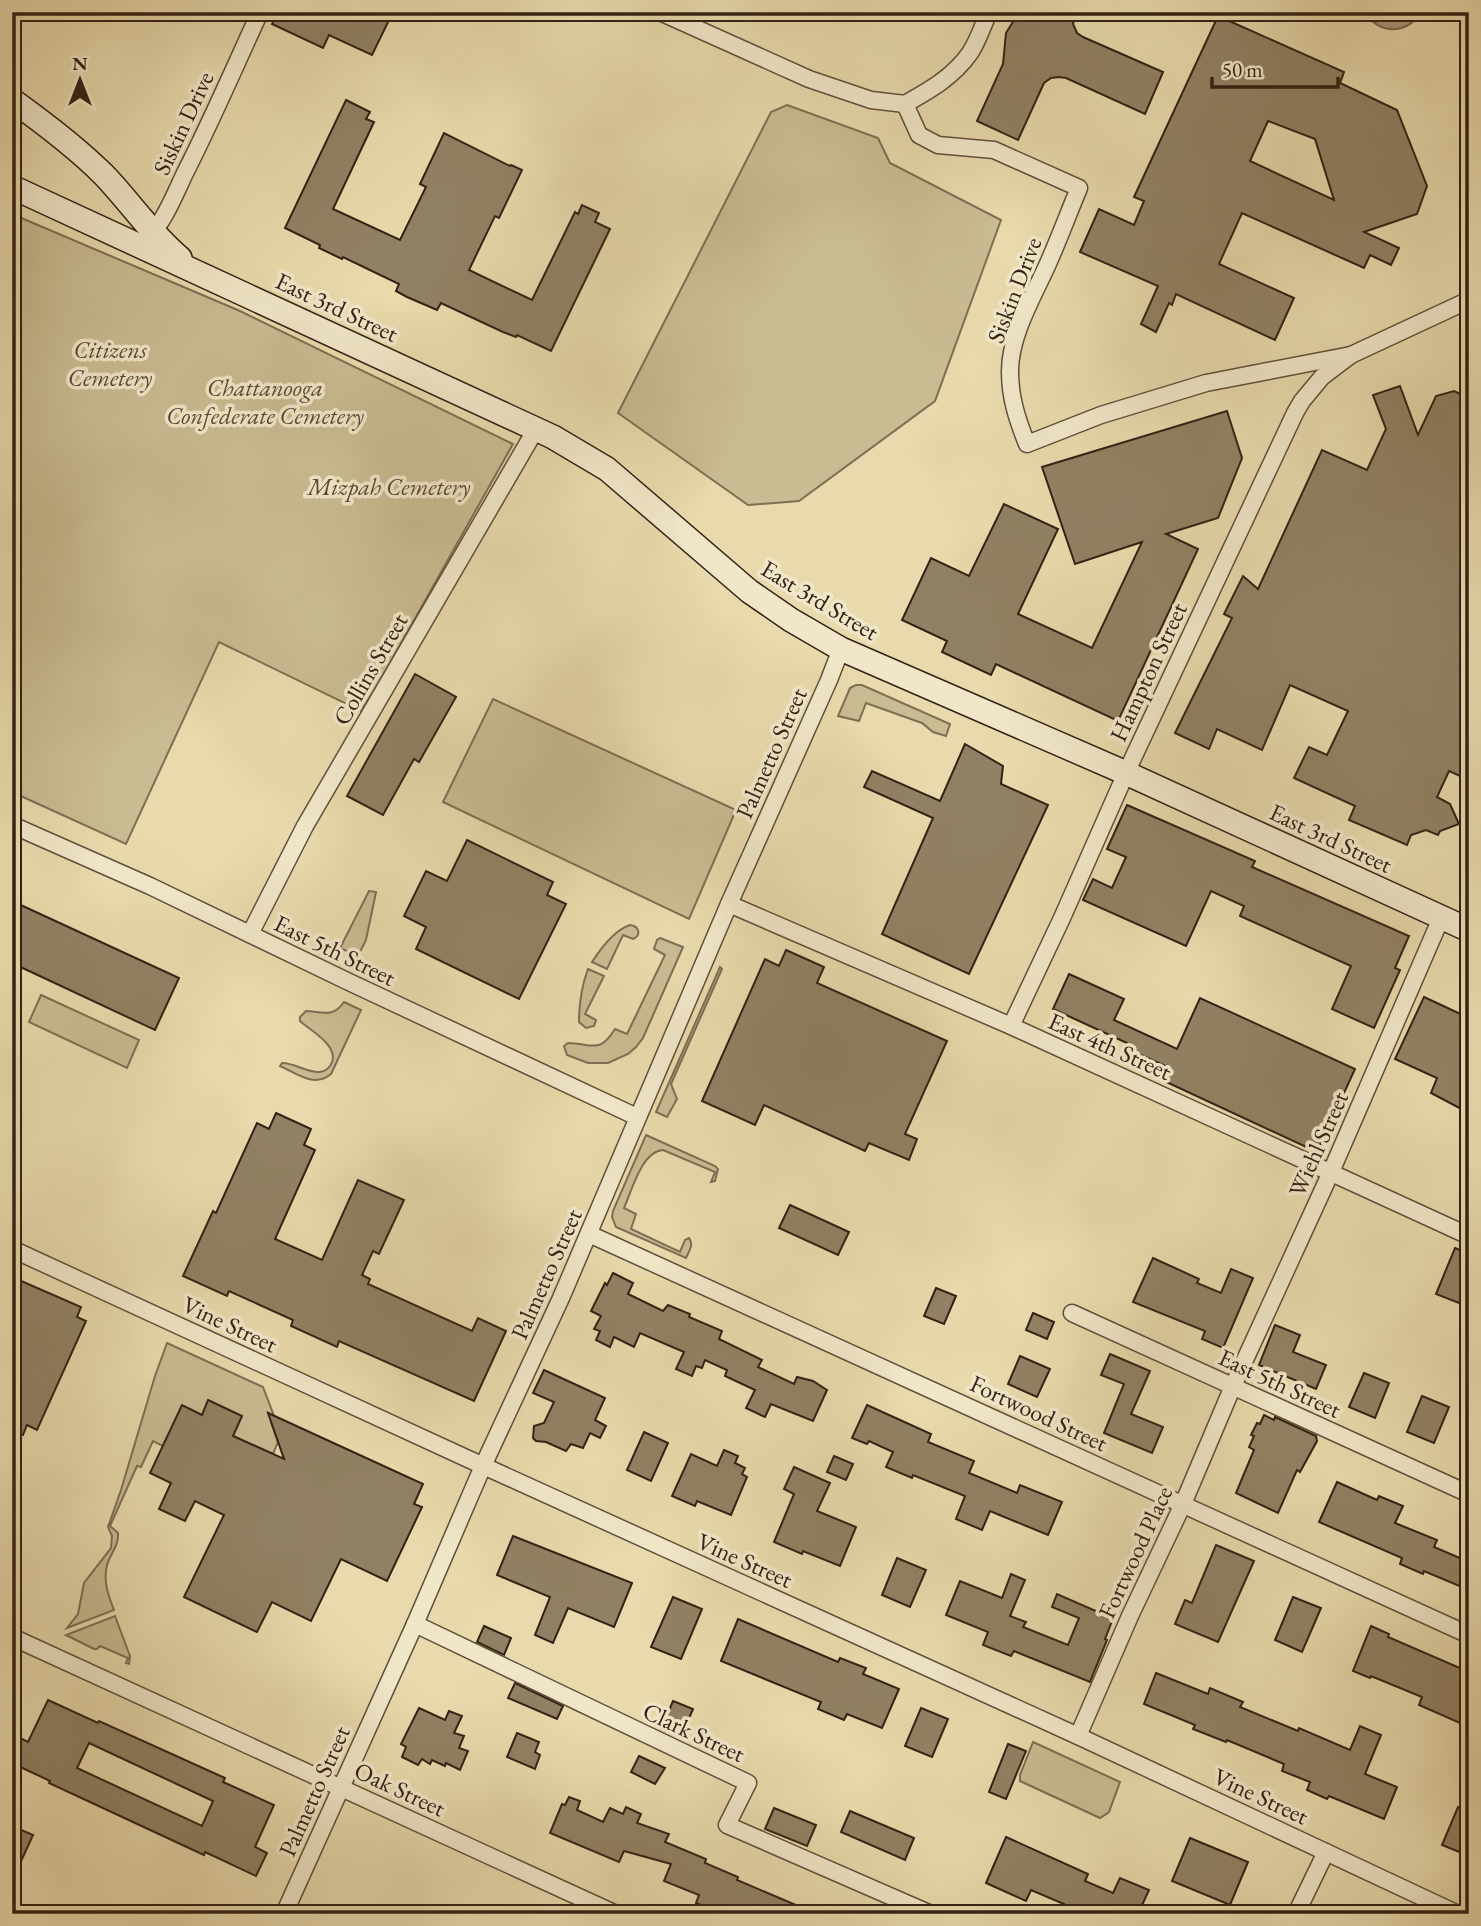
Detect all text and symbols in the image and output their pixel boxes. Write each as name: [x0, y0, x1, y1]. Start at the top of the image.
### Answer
north arrow: [46, 46, 116, 116]
scale bar: [1212, 46, 1338, 90]
text: N: [72, 51, 88, 76]
text: 50 m: [1222, 56, 1263, 83]
street label: Siskin Drive: [146, 66, 220, 180]
street label: Siskin Drive: [980, 233, 1048, 347]
street label: East 3rd Street: [271, 265, 404, 349]
park label: Citizens Cemetery: [68, 334, 153, 393]
park label: Chattanooga Confederate Cemetery: [166, 372, 364, 431]
park label: Mizpah Cemetery: [305, 471, 471, 502]
street label: East 3rd Street: [756, 553, 885, 647]
street label: Hampton Street: [1102, 597, 1194, 746]
street label: Collins Street: [326, 607, 415, 730]
street label: Palmetto Street: [728, 682, 814, 823]
street label: East 3rd Street: [1265, 796, 1398, 880]
street label: East 5th Street: [269, 907, 401, 993]
street label: East 4th Street: [1044, 1005, 1177, 1087]
street label: Wiehl Street: [1281, 1086, 1355, 1202]
street label: Palmetto Street: [503, 1203, 589, 1344]
street label: Vine Street: [178, 1289, 283, 1360]
street label: East 5th Street: [1214, 1341, 1347, 1425]
street label: Fortwood Street: [965, 1368, 1113, 1459]
street label: Fortwood Place: [1091, 1481, 1179, 1623]
street label: Vine Street: [693, 1525, 798, 1595]
street label: Clark Street: [638, 1695, 750, 1769]
street label: Palmetto Street: [271, 1720, 357, 1861]
street label: Oak Street: [350, 1755, 451, 1824]
street label: Vine Street: [1209, 1761, 1314, 1832]

